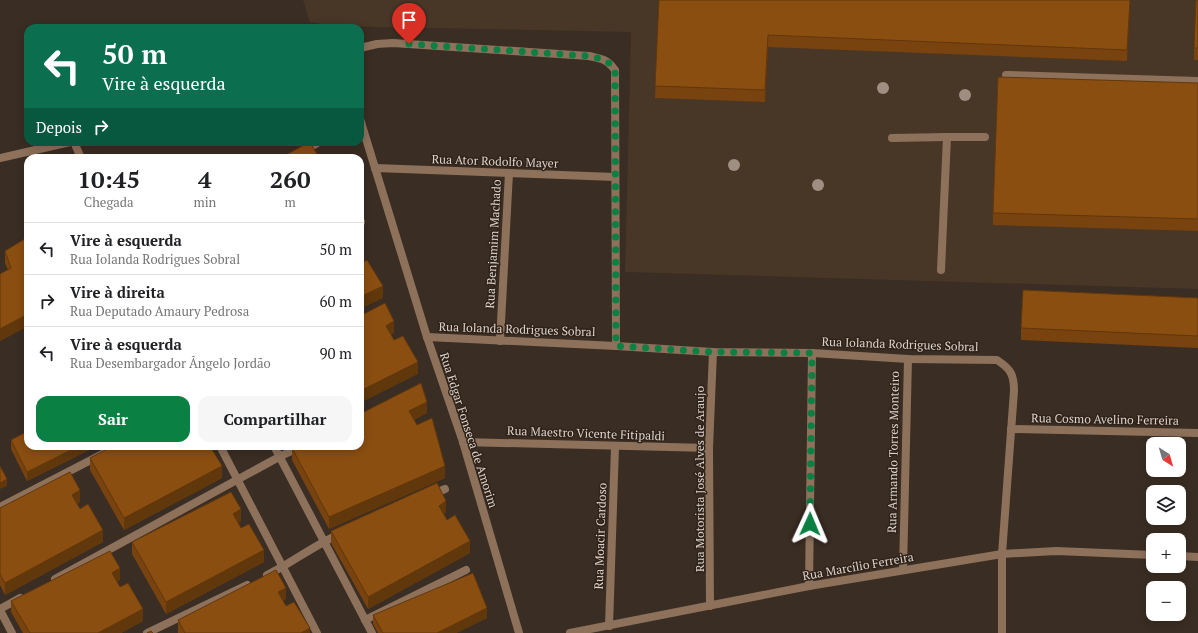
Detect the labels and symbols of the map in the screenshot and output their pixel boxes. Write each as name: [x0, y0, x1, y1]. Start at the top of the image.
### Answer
pin: [392, 3, 426, 44]
street label: Rua Ator Rodolfo Mayer: [431, 151, 559, 171]
street label: Rua Benjamim Machado: [482, 179, 504, 309]
street label: Rua Iolanda Rodrigues Sobral: [438, 319, 596, 339]
street label: Rua Iolanda Rodrigues Sobral: [821, 334, 979, 354]
street label: Rua Edgar Fonseca de Amorim: [437, 351, 501, 510]
street label: Rua Armando Torres Monteiro: [884, 371, 902, 533]
street label: Rua Motorista José Alves de Araujo: [692, 386, 707, 572]
street label: Rua Cosmo Avelino Ferreira: [1031, 410, 1179, 428]
street label: Rua Maestro Vicente Fitipaldi: [507, 423, 666, 443]
north arrow: [1146, 437, 1186, 477]
street label: Rua Moacir Cardoso: [591, 482, 609, 590]
position arrow: [789, 503, 831, 545]
street label: Rua Marcílio Ferreira: [801, 549, 915, 583]

